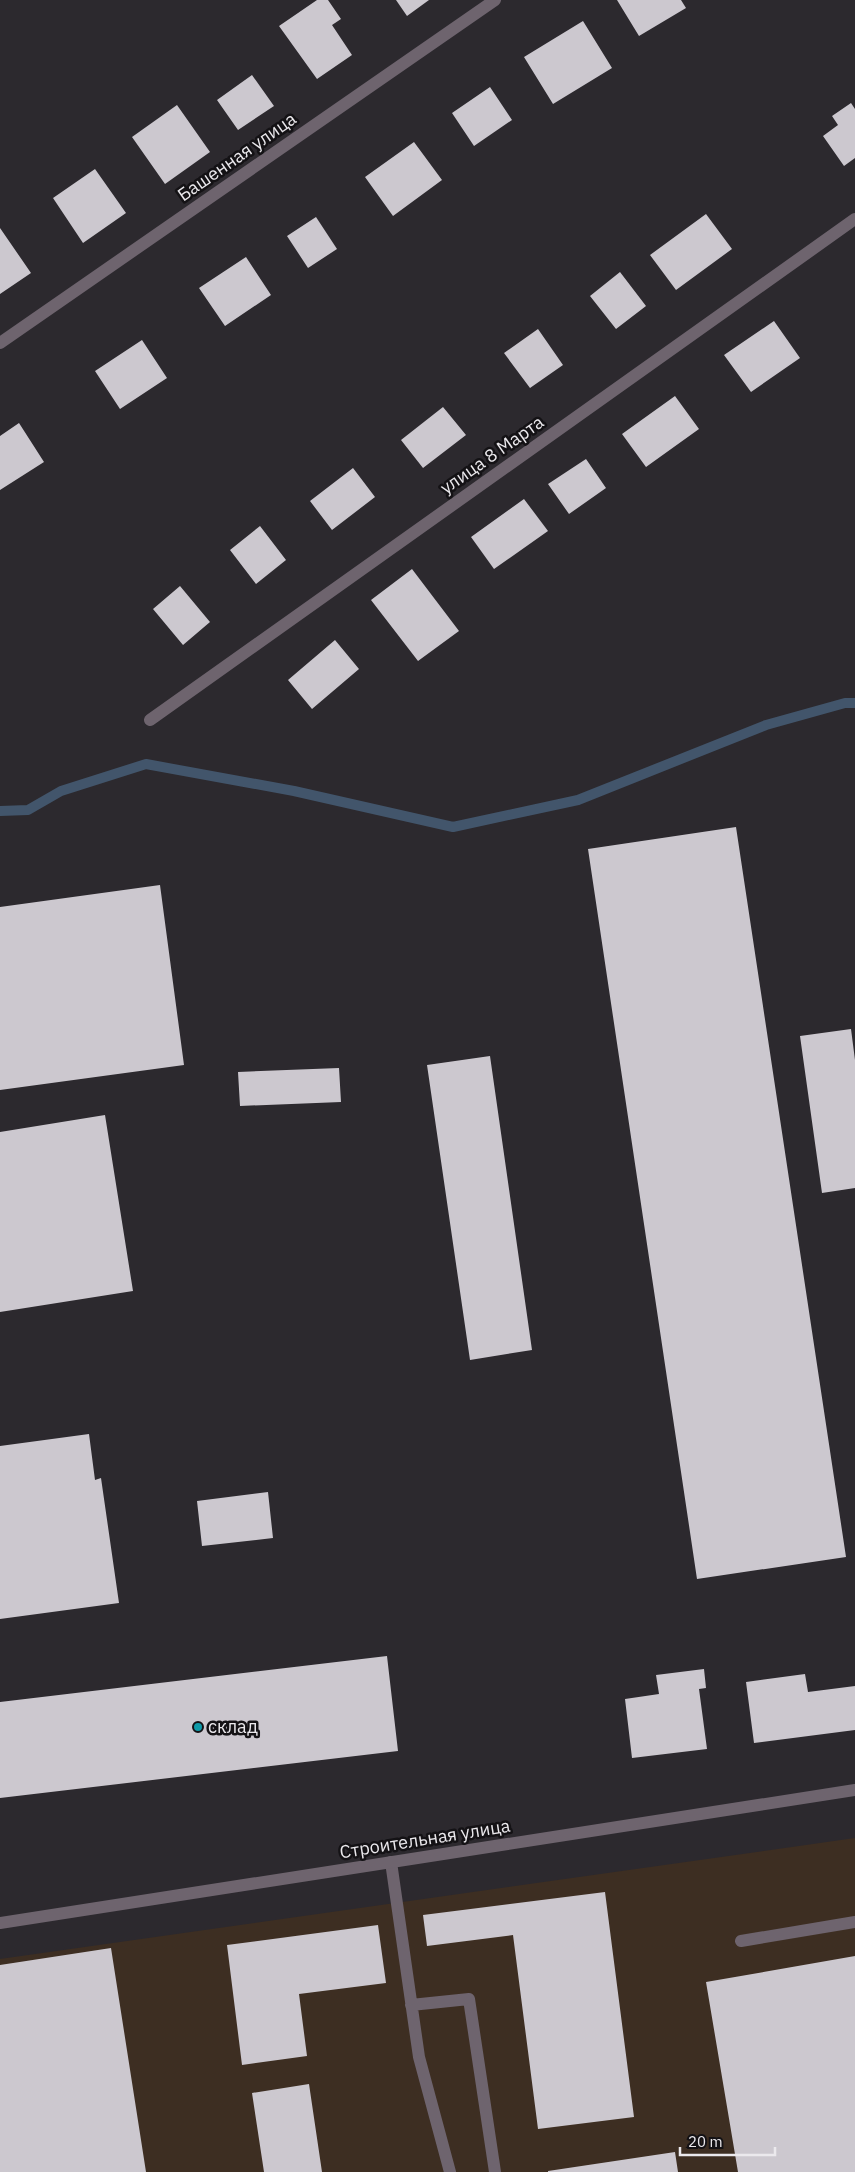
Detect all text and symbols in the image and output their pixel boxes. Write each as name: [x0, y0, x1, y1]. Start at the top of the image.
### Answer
street label: Башенная улица: [173, 107, 301, 206]
street label: улица 8 Марта: [435, 410, 548, 499]
place label: склад: [208, 1715, 258, 1738]
marker: склад: [192, 1721, 204, 1733]
street label: Строительная улица: [338, 1814, 512, 1863]
scale bar: [680, 2124, 775, 2156]
text: 20 m: [688, 2132, 723, 2151]

